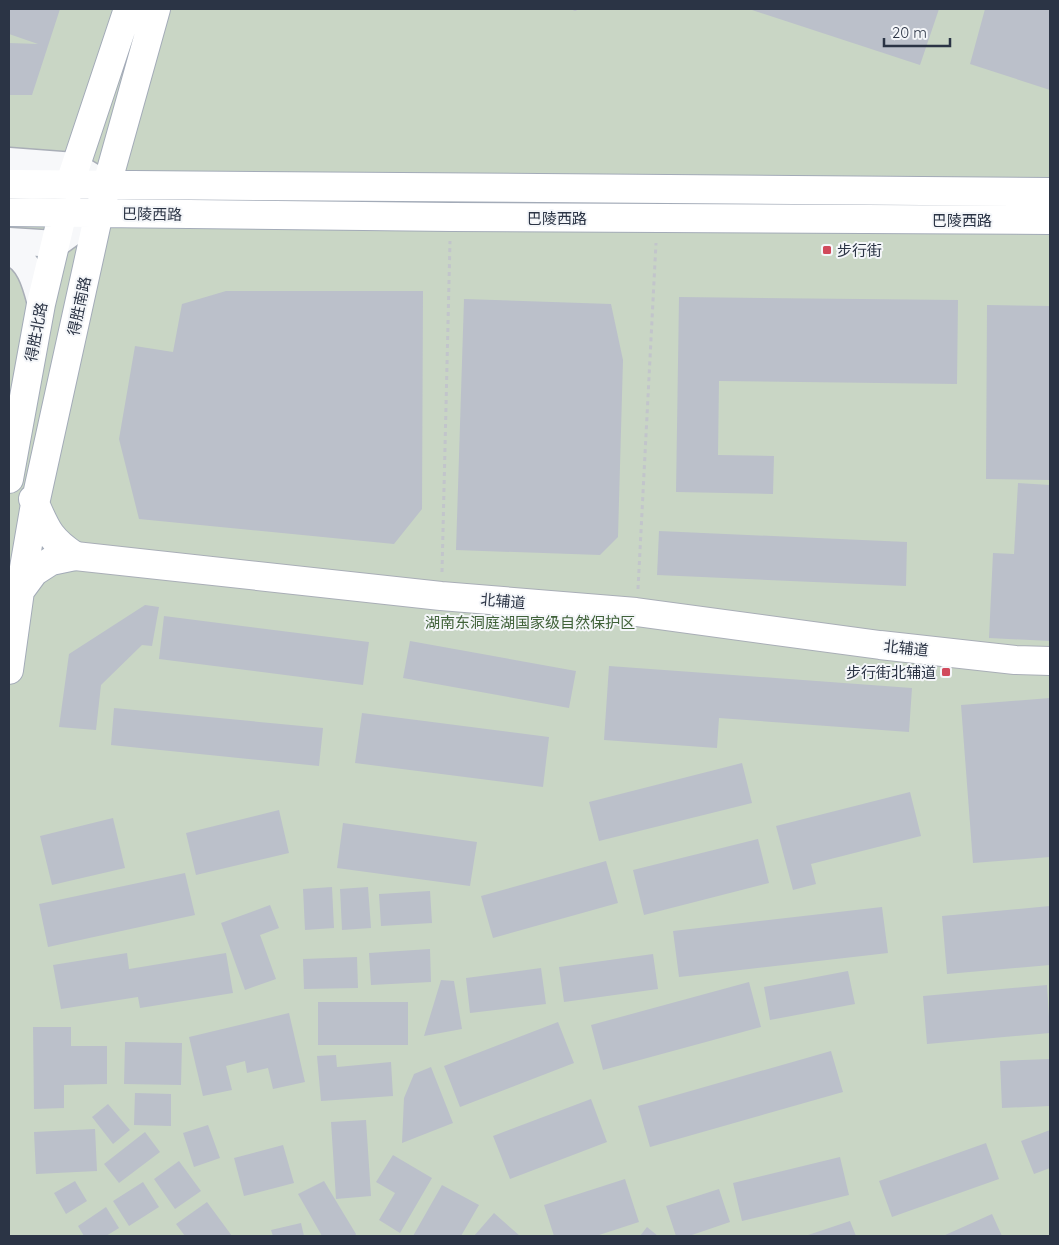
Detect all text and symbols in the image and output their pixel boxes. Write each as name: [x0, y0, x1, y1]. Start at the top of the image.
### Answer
scale bar: [884, 15, 950, 47]
text: 20 m: [892, 23, 927, 42]
street label: 巴陵西路: [122, 204, 182, 224]
street label: 巴陵西路: [527, 209, 587, 228]
street label: 巴陵西路: [932, 211, 992, 230]
place label: 步行街: [837, 241, 882, 260]
marker: 步行街: [821, 244, 833, 256]
street label: 得胜南路: [63, 275, 95, 337]
street label: 得胜北路: [21, 301, 51, 363]
street label: 北辅道: [480, 590, 526, 612]
park label: 湖南东洞庭湖国家级自然保护区: [425, 613, 635, 632]
street label: 北辅道: [883, 636, 929, 660]
place label: 步行街北辅道: [846, 663, 936, 682]
marker: 步行街北辅道: [940, 666, 952, 678]

